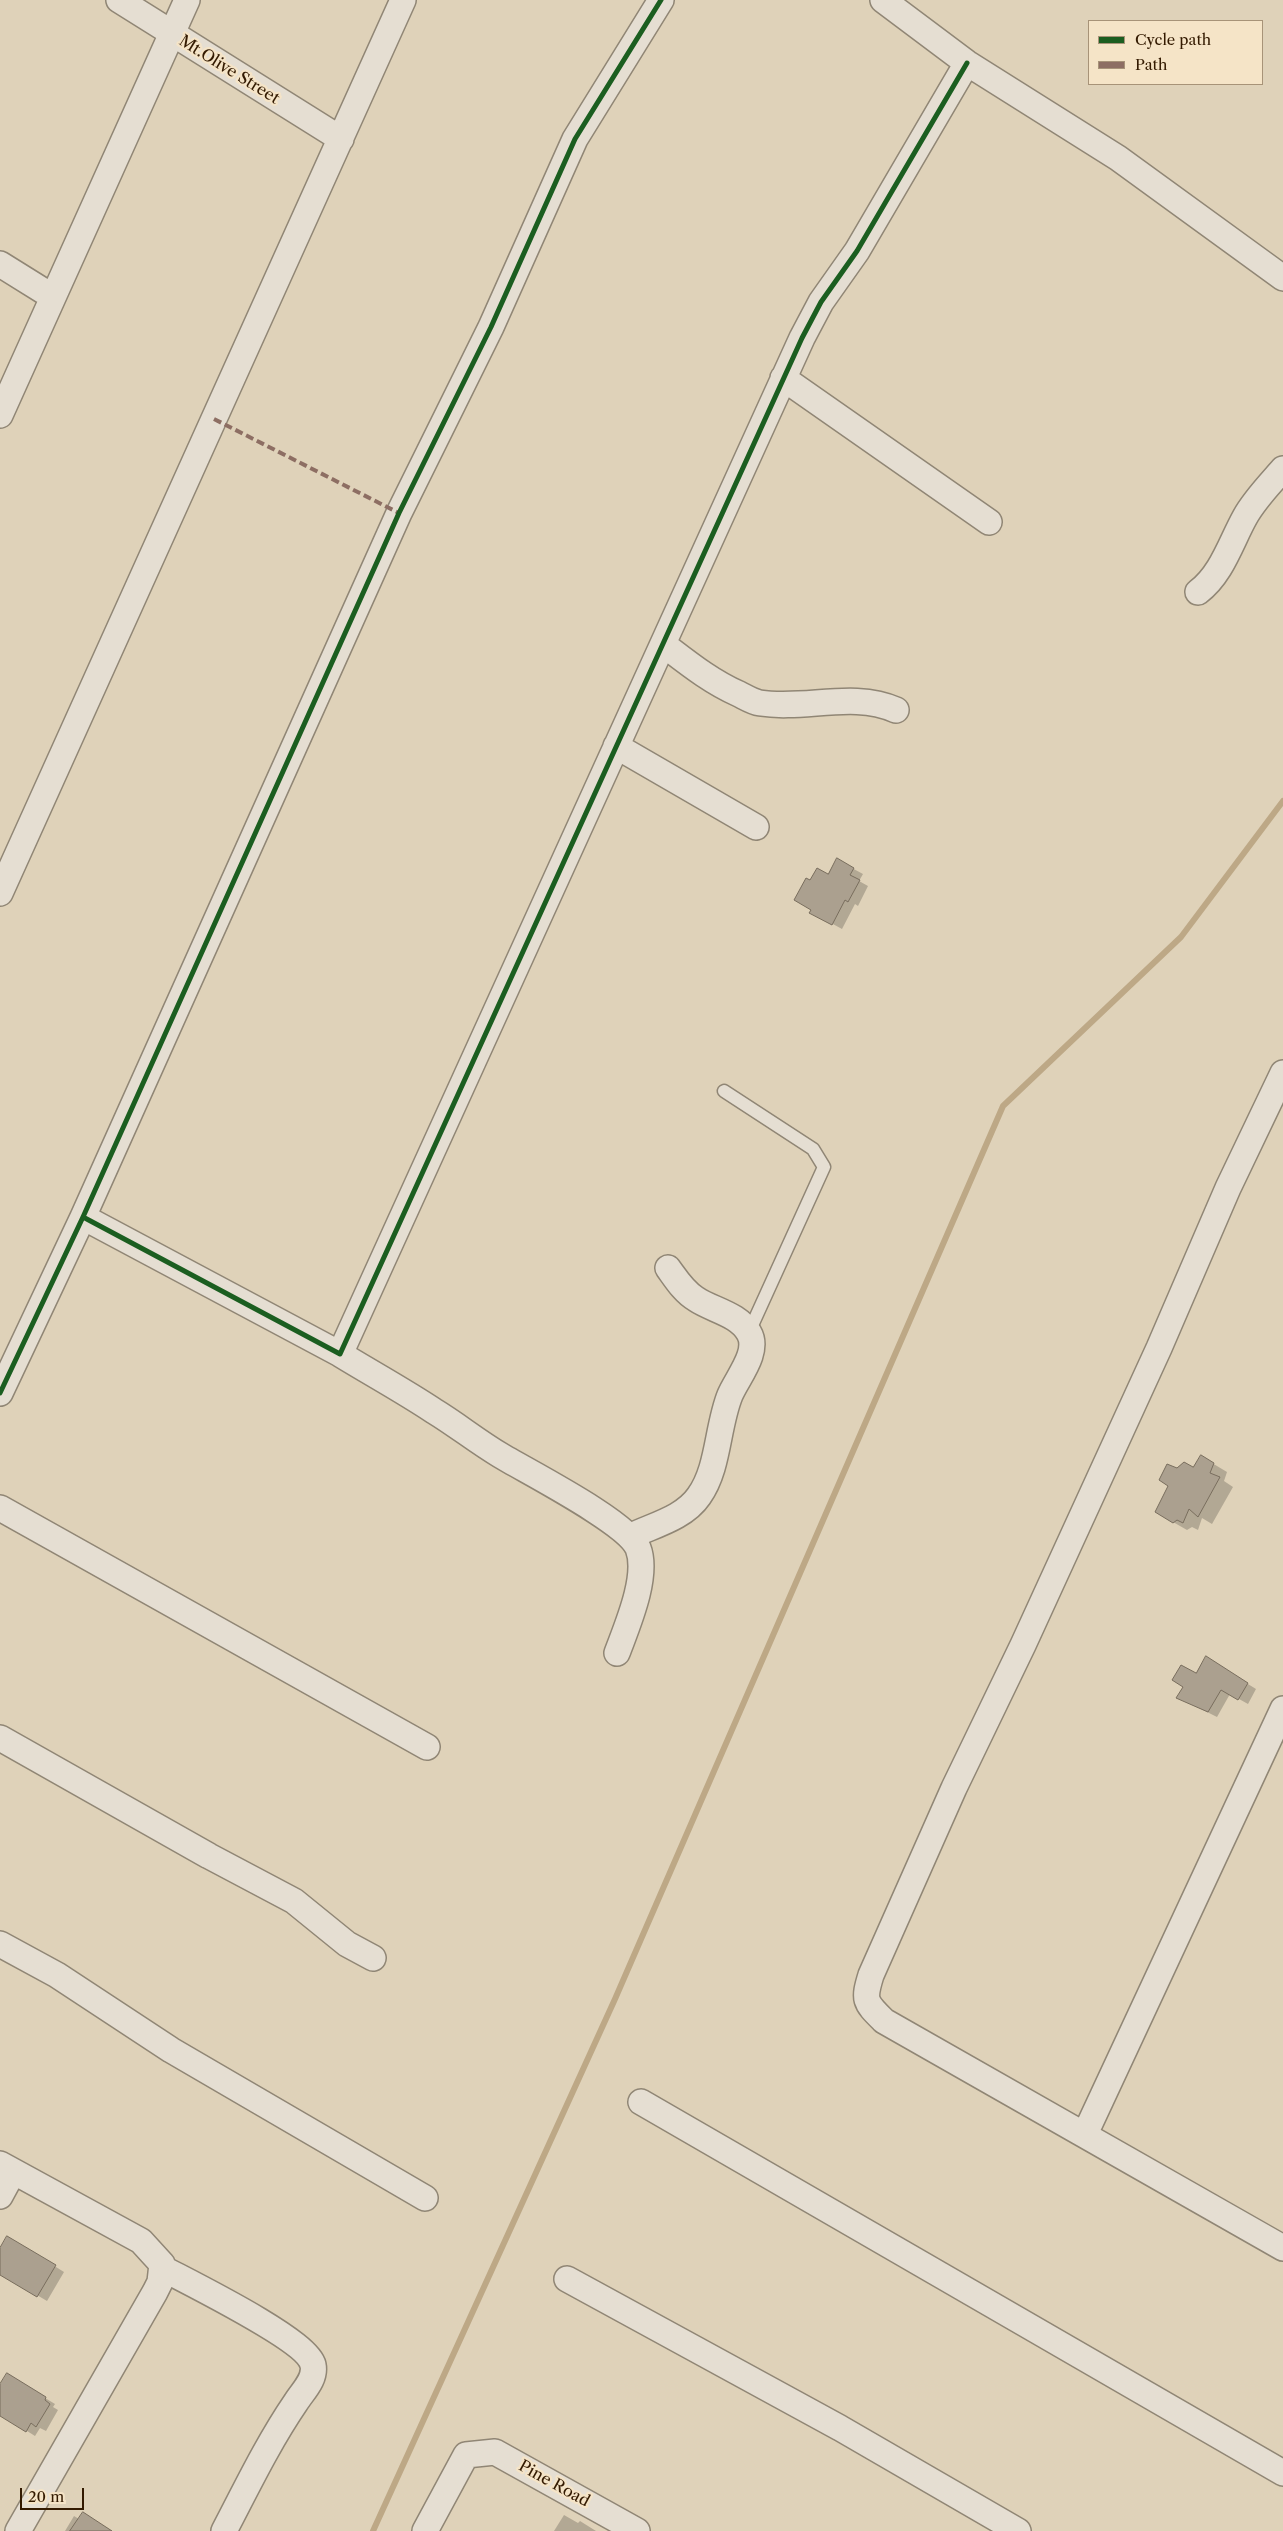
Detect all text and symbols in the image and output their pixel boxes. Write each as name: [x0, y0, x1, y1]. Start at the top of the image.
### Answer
legend: [1088, 20, 1263, 85]
text: Cycle path: [1135, 30, 1211, 49]
street label: Mt.Olive Street: [175, 31, 283, 109]
text: Path: [1135, 55, 1167, 74]
street label: Pine Road: [515, 2457, 593, 2511]
scale bar: [22, 2478, 86, 2510]
text: 20 m: [28, 2487, 64, 2506]

